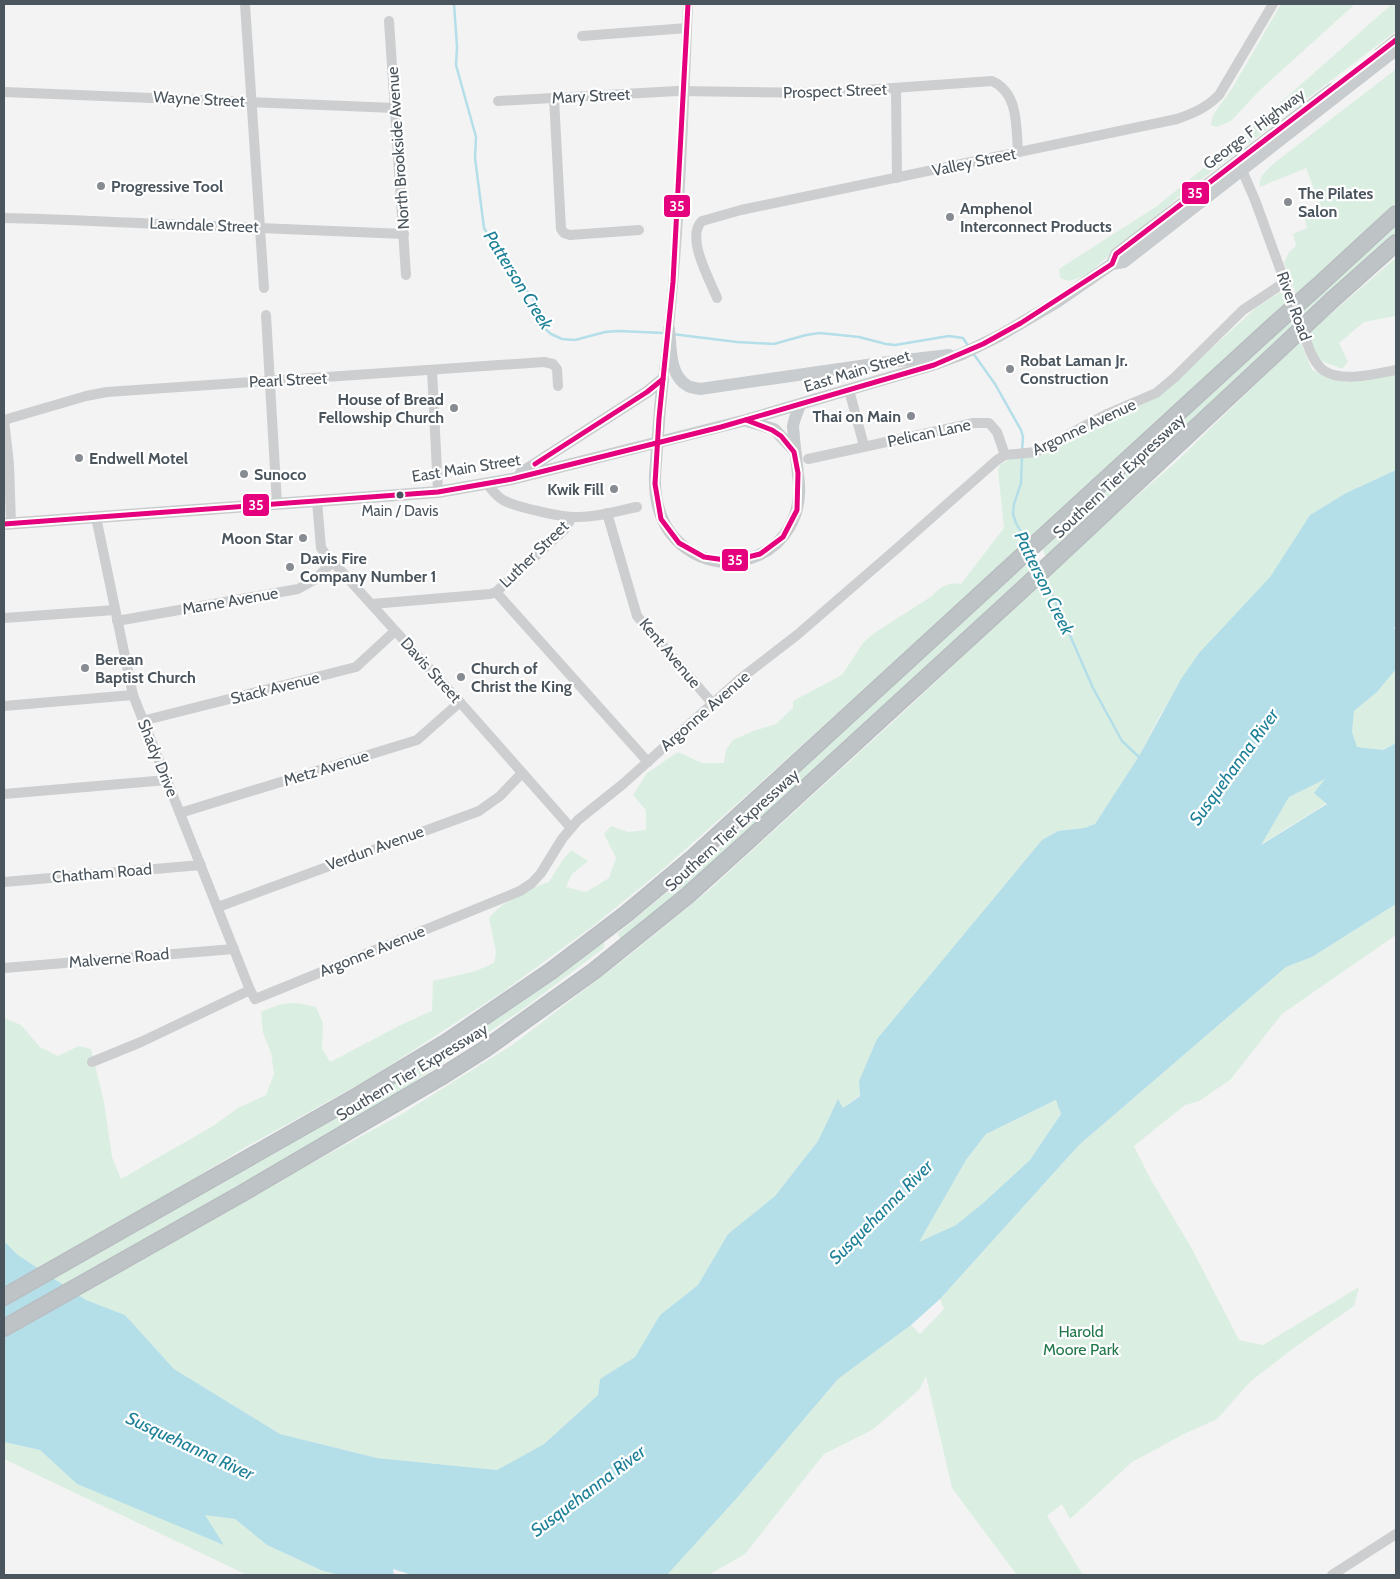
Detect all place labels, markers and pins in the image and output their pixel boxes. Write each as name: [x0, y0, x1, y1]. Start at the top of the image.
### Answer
place label: Progressive Tool: [111, 177, 223, 196]
marker: Progressive Tool: [95, 180, 107, 192]
place label: The Pilates Salon: [1298, 184, 1374, 221]
marker: The Pilates Salon: [1282, 196, 1294, 208]
place label: Amphenol Interconnect Products: [960, 199, 1112, 236]
marker: Amphenol Interconnect Products: [944, 211, 956, 223]
place label: Robat Laman Jr. Construction: [1020, 351, 1128, 388]
marker: Robat Laman Jr. Construction: [1004, 363, 1016, 375]
place label: House of Bread Fellowship Church: [318, 390, 444, 427]
marker: House of Bread Fellowship Church: [448, 402, 460, 414]
place label: Thai on Main: [813, 407, 901, 426]
marker: Thai on Main: [905, 410, 917, 422]
place label: Endwell Motel: [89, 449, 188, 468]
marker: Endwell Motel: [73, 452, 85, 464]
place label: Sunoco: [254, 465, 306, 484]
marker: Sunoco: [238, 468, 250, 480]
place label: Kwik Fill: [547, 480, 604, 499]
marker: Kwik Fill: [608, 483, 620, 495]
marker: Main / Davis: [395, 490, 405, 500]
place label: Main / Davis: [362, 502, 438, 520]
place label: Moon Star: [221, 529, 294, 548]
marker: Moon Star: [297, 532, 309, 544]
place label: Davis Fire Company Number 1: [300, 549, 437, 586]
marker: Davis Fire Company Number 1: [284, 561, 296, 573]
place label: Berean Baptist Church: [95, 650, 196, 687]
place label: Church of Christ the King: [471, 659, 572, 696]
marker: Berean Baptist Church: [79, 662, 91, 674]
marker: Church of Christ the King: [455, 671, 467, 683]

